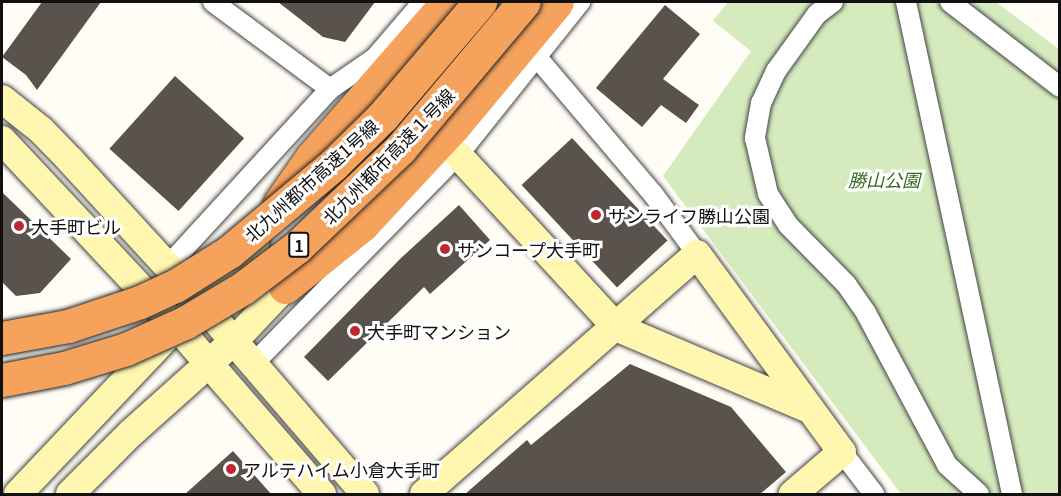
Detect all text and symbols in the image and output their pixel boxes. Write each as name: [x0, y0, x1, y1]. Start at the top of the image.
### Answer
street label: 北九州都市高速１号線: [318, 84, 458, 228]
street label: 北九州都市高速1号線: [240, 114, 382, 246]
park label: 勝山公園: [848, 168, 920, 190]
place label: サンライフ勝山公園: [608, 204, 770, 226]
marker: サンライフ勝山公園: [589, 208, 603, 222]
place label: 大手町ビル: [31, 215, 121, 237]
marker: 大手町ビル: [12, 219, 26, 233]
road number: 1: [287, 232, 311, 258]
place label: サンコープ大手町: [457, 238, 601, 260]
marker: サンコープ大手町: [438, 242, 452, 256]
place label: 大手町マンション: [367, 320, 511, 342]
marker: 大手町マンション: [348, 324, 362, 338]
place label: アルテハイム小倉大手町: [243, 458, 441, 480]
marker: アルテハイム小倉大手町: [224, 462, 238, 476]

